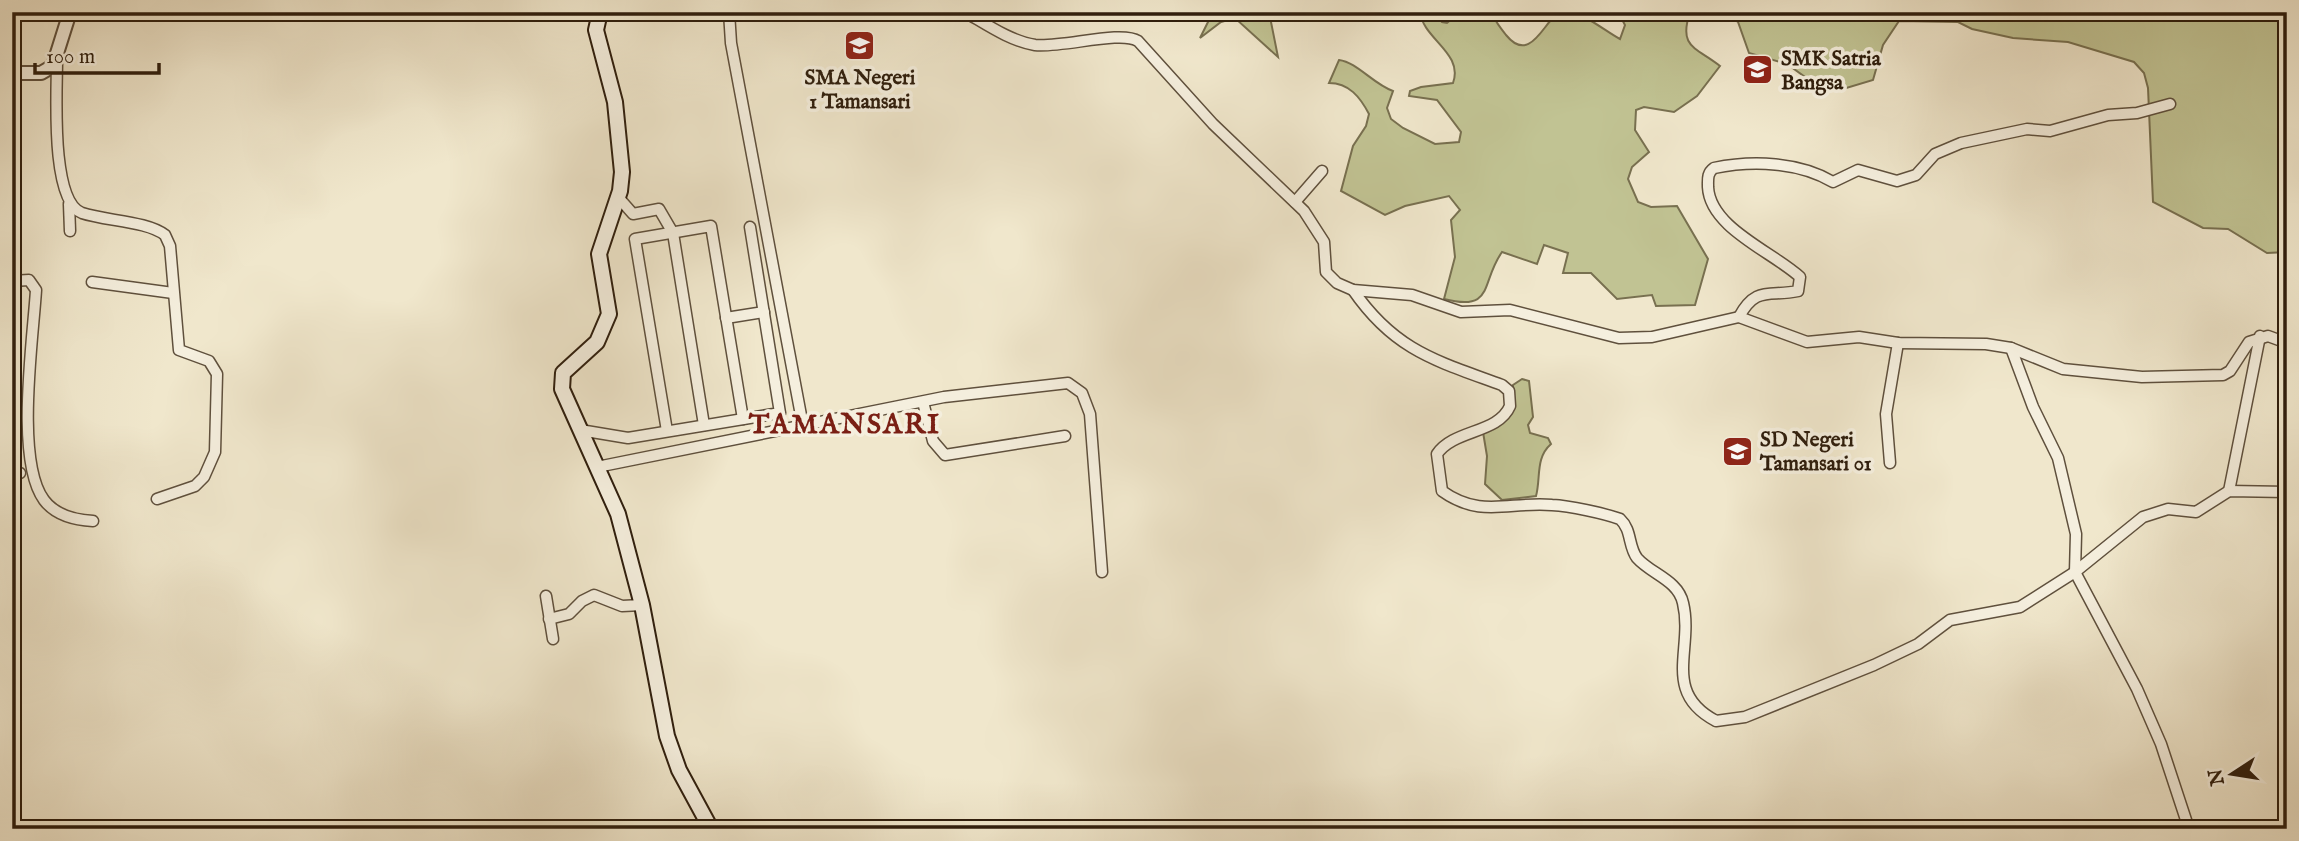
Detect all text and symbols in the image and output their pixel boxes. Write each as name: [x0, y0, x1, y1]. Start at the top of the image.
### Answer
school or university icon: SMA Negeri 1 Tamansari: [843, 28, 877, 62]
scale bar: [35, 32, 159, 76]
text: 100 m: [46, 44, 95, 71]
place label: SMK Satria Bangsa: [1781, 46, 1882, 97]
school or university icon: SMK Satria Bangsa: [1741, 53, 1775, 87]
place label: SMA Negeri 1 Tamansari: [805, 65, 916, 116]
district label: TAMANSARI: [748, 408, 941, 443]
place label: SD Negeri Tamansari 01: [1759, 427, 1872, 478]
school or university icon: SD Negeri Tamansari 01: [1720, 434, 1754, 468]
north arrow: [2198, 740, 2268, 810]
text: N: [2204, 766, 2231, 789]

